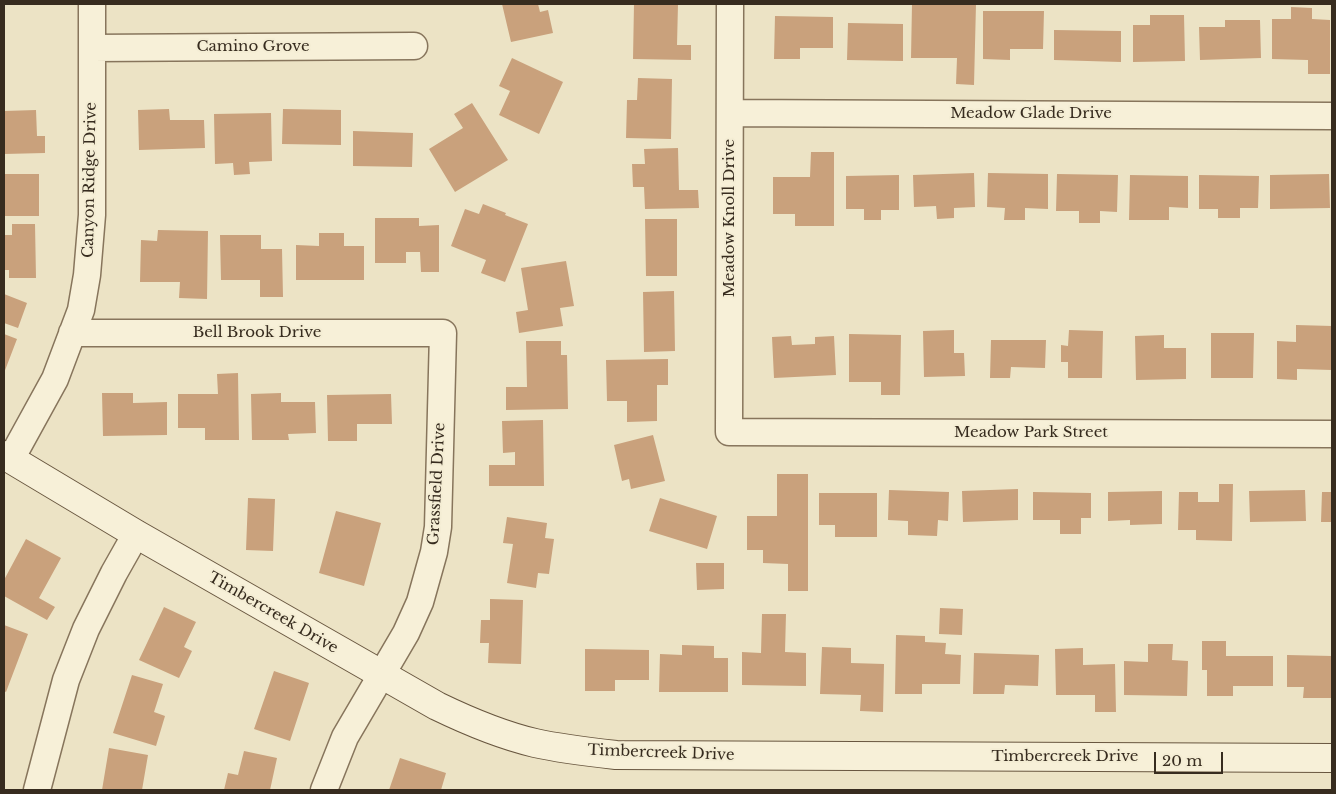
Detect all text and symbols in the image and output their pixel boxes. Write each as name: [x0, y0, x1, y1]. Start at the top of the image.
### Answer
street label: Camino Grove: [197, 38, 309, 56]
street label: Canyon Ridge Drive: [80, 102, 100, 258]
street label: Meadow Glade Drive: [950, 105, 1112, 123]
street label: Meadow Knoll Drive: [721, 139, 739, 297]
street label: Bell Brook Drive: [193, 324, 321, 342]
street label: Grassfield Drive: [425, 422, 449, 546]
street label: Meadow Park Street: [954, 424, 1108, 442]
street label: Timbercreek Drive: [205, 569, 341, 657]
street label: Timbercreek Drive: [587, 741, 735, 765]
scale bar: [1156, 742, 1225, 774]
street label: Timbercreek Drive: [992, 748, 1138, 766]
text: 20 m: [1162, 751, 1202, 770]

